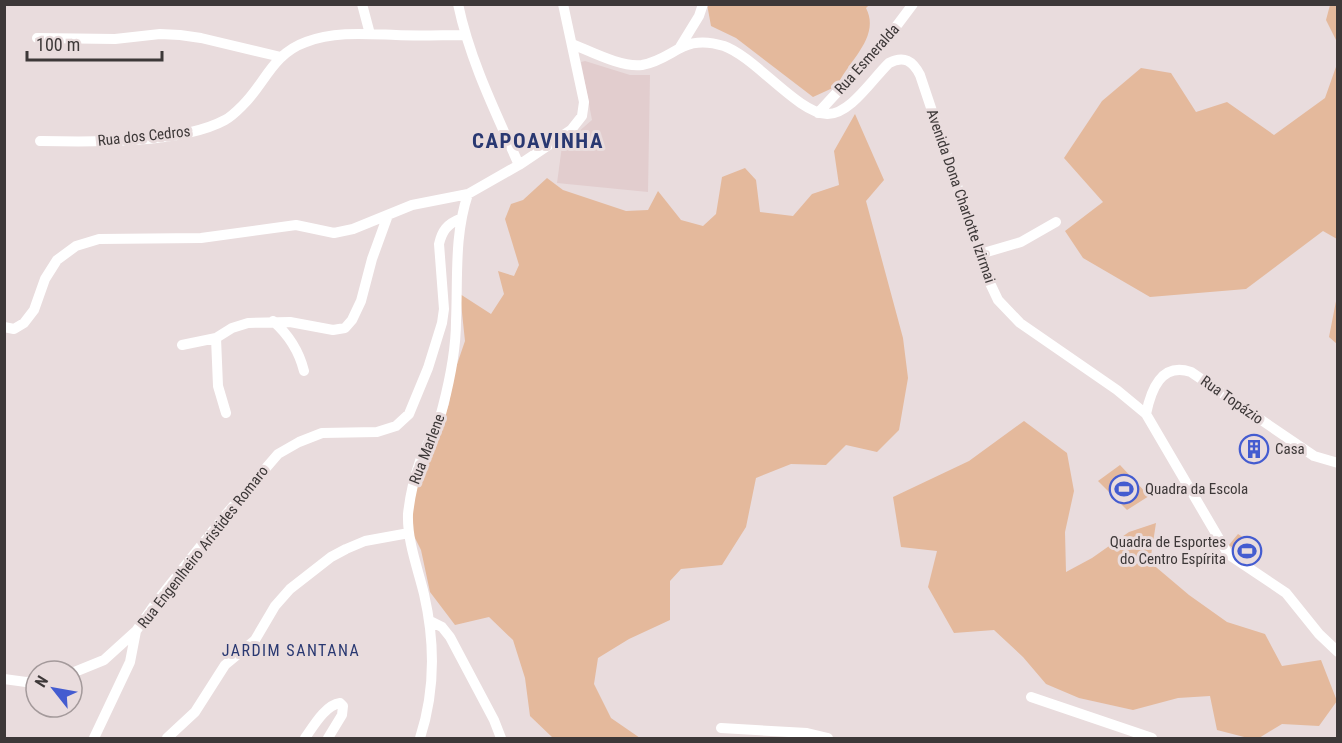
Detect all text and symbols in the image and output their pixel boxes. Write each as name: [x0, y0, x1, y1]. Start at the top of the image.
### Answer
street label: Rua Esmeralda: [831, 20, 903, 98]
scale bar: [27, 24, 162, 62]
text: 100 m: [36, 34, 80, 55]
street label: Avenida Dona Charlotte Izirmai: [923, 107, 999, 285]
street label: Rua dos Cedros: [97, 122, 191, 150]
district label: CAPOAVINHA: [472, 129, 604, 153]
street label: Rua Topázio: [1197, 372, 1267, 428]
street label: Rua Marlene: [405, 411, 449, 487]
building icon: Casa: [1238, 433, 1270, 465]
place label: Casa: [1275, 440, 1305, 458]
street label: Rua Engenlheiro Aristides Romaro: [134, 462, 272, 632]
sports icon: Quadra da Escola: [1108, 473, 1140, 505]
place label: Quadra da Escola: [1145, 480, 1248, 498]
place label: Quadra de Esportes do Centro Espírita: [1110, 533, 1226, 568]
sports icon: Quadra de Esportes do Centro Espírita: [1231, 535, 1263, 567]
district label: JARDIM SANTANA: [222, 641, 360, 660]
north arrow: [24, 659, 84, 719]
text: N: [31, 672, 52, 691]

